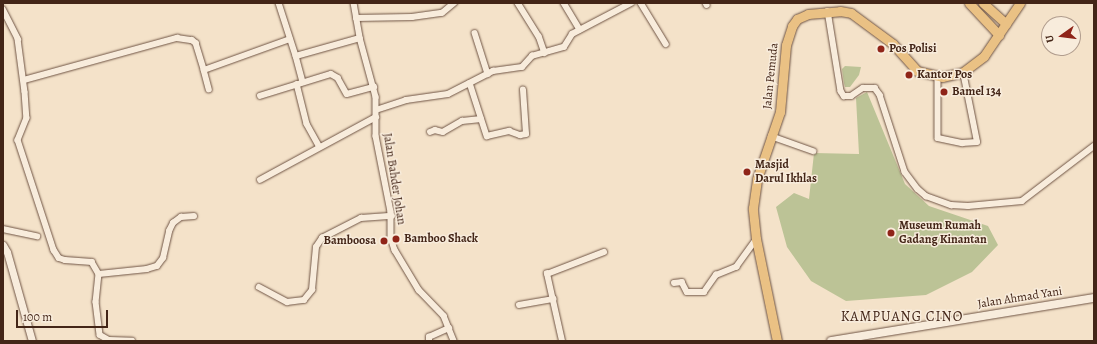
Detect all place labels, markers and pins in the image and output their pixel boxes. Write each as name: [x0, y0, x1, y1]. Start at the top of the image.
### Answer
place label: Pos Polisi: [889, 42, 936, 56]
marker: Pos Polisi: [876, 44, 886, 54]
place label: Kantor Pos: [917, 68, 972, 82]
marker: Kantor Pos: [904, 70, 914, 80]
place label: Bamel 134: [952, 85, 1001, 99]
marker: Bamel 134: [939, 87, 949, 97]
place label: Masjid Darul Ikhlas: [755, 158, 817, 186]
marker: Masjid Darul Ikhlas: [742, 167, 752, 177]
place label: Museum Rumah Gadang Kinantan: [899, 219, 987, 247]
marker: Museum Rumah Gadang Kinantan: [886, 228, 896, 238]
place label: Bamboo Shack: [404, 232, 478, 246]
place label: Bamboosa: [323, 234, 376, 248]
marker: Bamboo Shack: [391, 234, 401, 244]
marker: Bamboosa: [379, 236, 389, 246]

